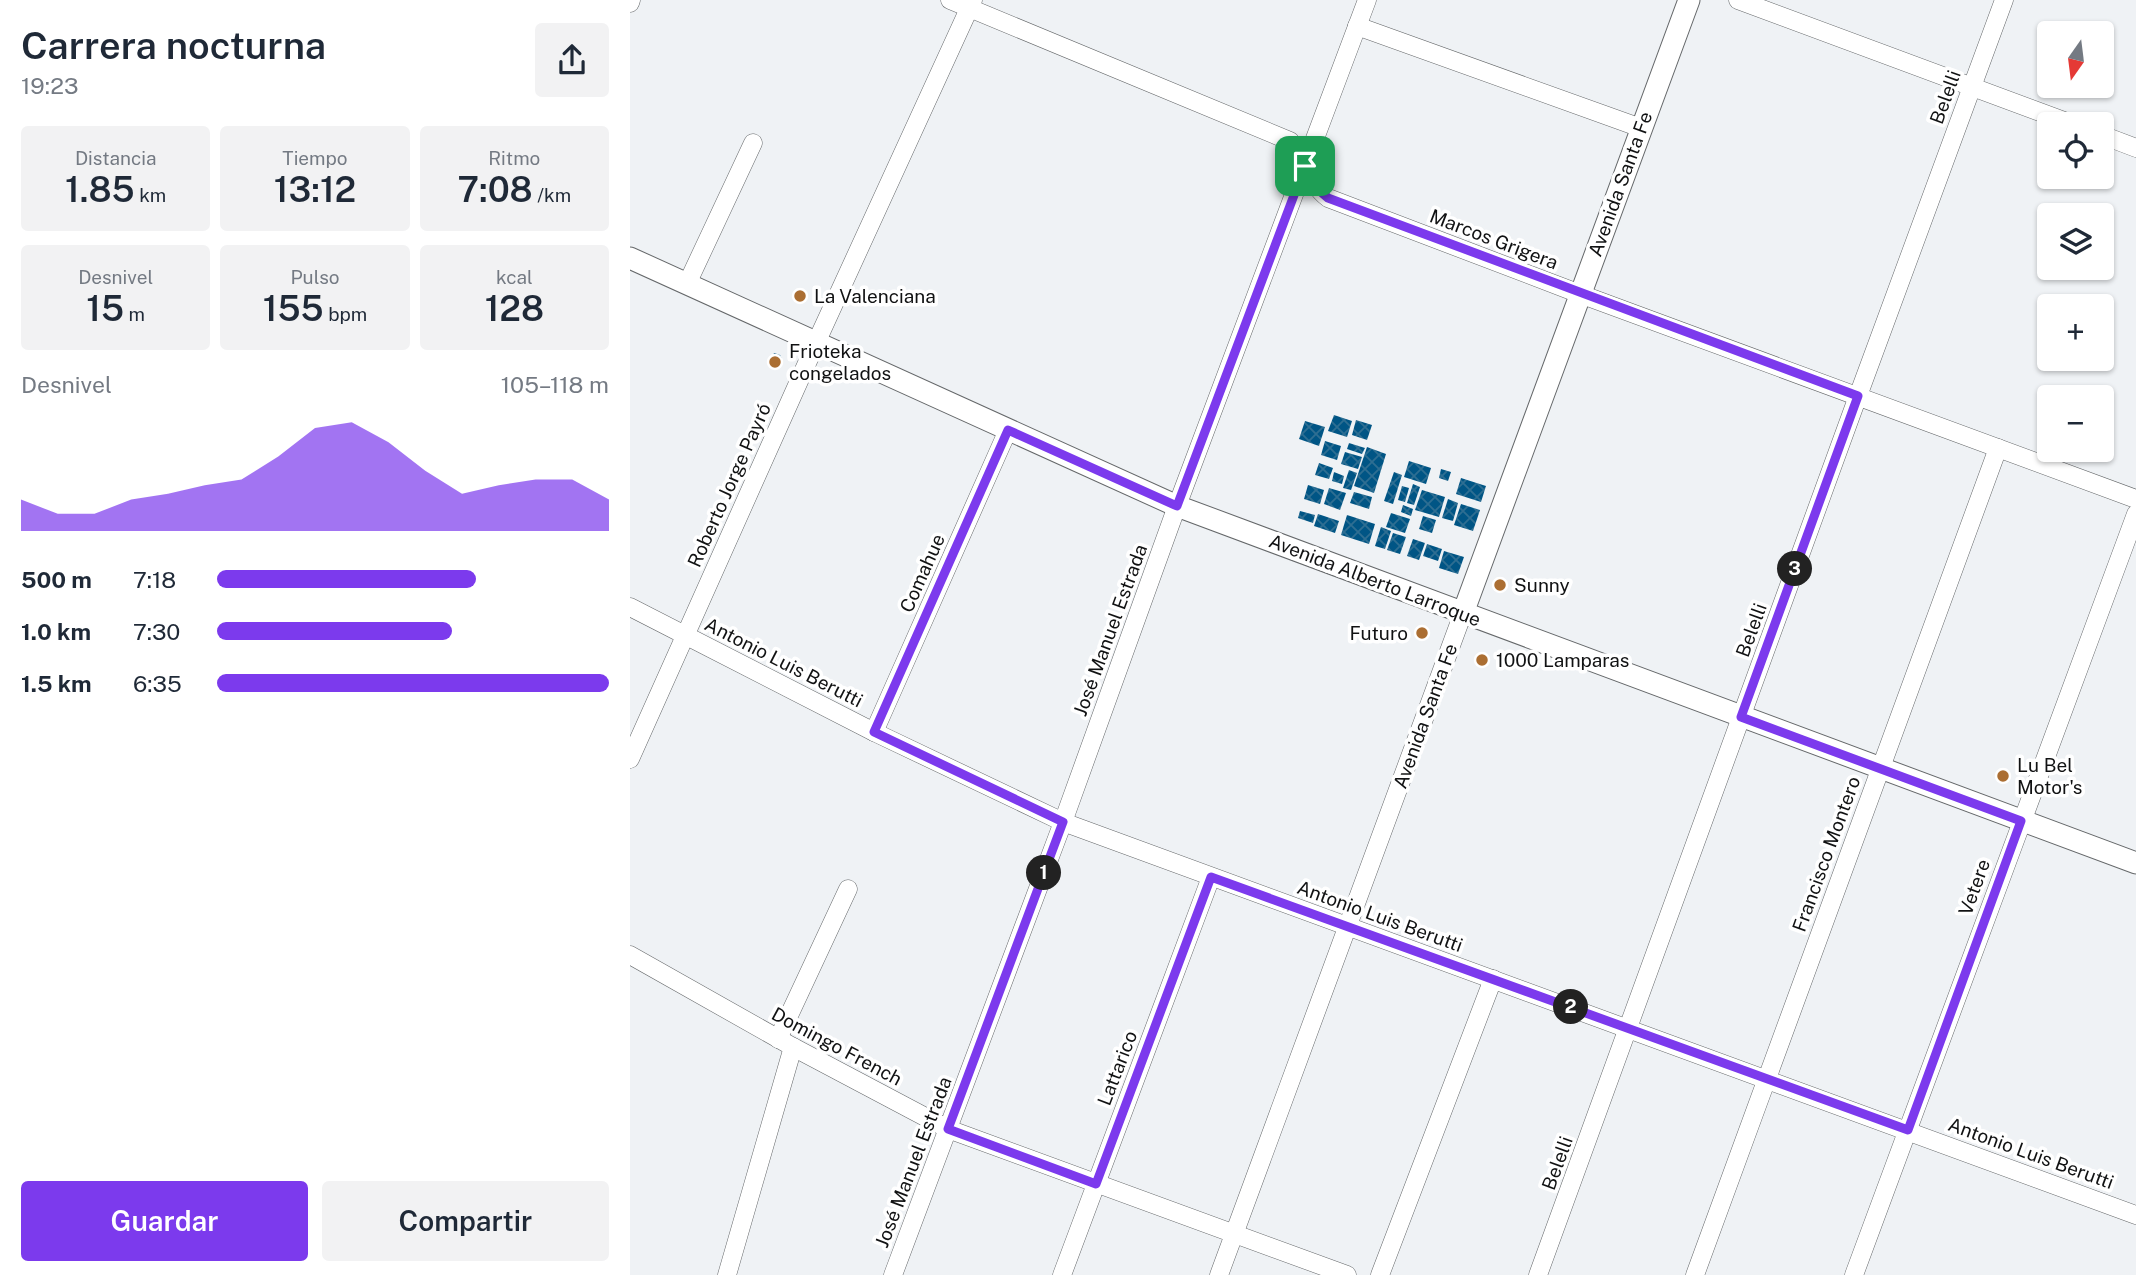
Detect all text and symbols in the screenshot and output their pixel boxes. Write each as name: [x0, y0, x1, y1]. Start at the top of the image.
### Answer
north arrow: [2037, 21, 2114, 98]
map controls: [2037, 21, 2114, 462]
text: Carrera nocturna: [21, 23, 326, 68]
button: share: [535, 23, 609, 97]
street label: Belelli: [1925, 67, 1965, 127]
text: 19:23: [21, 72, 79, 99]
street label: Avenida Santa Fe: [1584, 109, 1656, 259]
button: locate: [2037, 112, 2114, 189]
pin: [1275, 136, 1335, 196]
text: Distancia: [75, 147, 156, 169]
text: Tiempo: [282, 147, 348, 169]
text: Ritmo: [488, 147, 540, 169]
icon: arrive: [1286, 147, 1324, 185]
text: 1.85: [65, 169, 135, 210]
text: 13:12: [274, 169, 356, 210]
text: 7:08: [458, 169, 533, 210]
text: km: [135, 184, 166, 206]
text: /km: [533, 184, 571, 206]
button: layers: [2037, 203, 2114, 280]
street label: Marcos Grigera: [1427, 204, 1561, 274]
text: Desnivel: [78, 266, 153, 288]
text: Pulso: [290, 266, 340, 288]
text: kcal: [496, 266, 533, 288]
place label: La Valenciana: [814, 285, 936, 307]
text: 15: [86, 288, 124, 329]
text: 155: [263, 288, 324, 329]
text: 128: [485, 288, 544, 329]
marker: La Valenciana: [792, 288, 808, 304]
button: +: [2037, 294, 2114, 371]
text: m: [124, 303, 145, 325]
text: bpm: [324, 303, 367, 325]
place label: Frioteka congelados: [789, 340, 891, 384]
marker: Frioteka congelados: [767, 354, 783, 370]
text: Desnivel: [21, 371, 112, 398]
text: 105–118 m: [501, 371, 609, 398]
button: −: [2037, 385, 2114, 462]
street label: Roberto Jorge Payró: [683, 400, 775, 570]
street label: Avenida Alberto Larroque: [1266, 529, 1484, 631]
street label: Comahue: [895, 530, 949, 616]
street label: José Manuel Estrada: [1069, 541, 1151, 719]
pin: 3: [1778, 552, 1812, 586]
text: 3: [1788, 557, 1801, 579]
text: 500 m: [21, 566, 92, 593]
text: 7:18: [133, 566, 176, 593]
place label: Sunny: [1514, 574, 1570, 596]
marker: Sunny: [1492, 577, 1508, 593]
street label: Belelli: [1731, 600, 1771, 660]
street label: Antonio Luis Berutti: [701, 613, 867, 711]
text: 1.0 km: [21, 618, 91, 645]
text: 7:30: [133, 618, 180, 645]
place label: Futuro: [1349, 622, 1408, 644]
marker: Futuro: [1414, 625, 1430, 641]
street label: Avenida Santa Fe: [1389, 641, 1461, 791]
place label: 1000 Lamparas: [1496, 649, 1629, 671]
marker: 1000 Lamparas: [1474, 652, 1490, 668]
text: 1.5 km: [21, 670, 92, 697]
text: 6:35: [133, 670, 182, 697]
place label: Lu Bel Motor's: [2017, 754, 2082, 798]
marker: Lu Bel Motor's: [1995, 768, 2011, 784]
street label: Francisco Montero: [1788, 773, 1864, 935]
pin: 1: [1026, 856, 1062, 890]
street label: Vetere: [1954, 856, 1994, 918]
text: 1: [1039, 861, 1048, 883]
street label: Antonio Luis Berutti: [1294, 876, 1466, 956]
pin: 2: [1553, 990, 1588, 1024]
text: 2: [1564, 995, 1577, 1017]
street label: Domingo French: [768, 1002, 906, 1090]
street label: Lattarico: [1093, 1028, 1141, 1108]
street label: José Manuel Estrada: [870, 1073, 956, 1251]
street label: Antonio Luis Berutti: [1945, 1113, 2117, 1193]
street label: Belelli: [1537, 1133, 1577, 1193]
button: Guardar: [21, 1181, 308, 1261]
button: Compartir: [322, 1181, 609, 1261]

